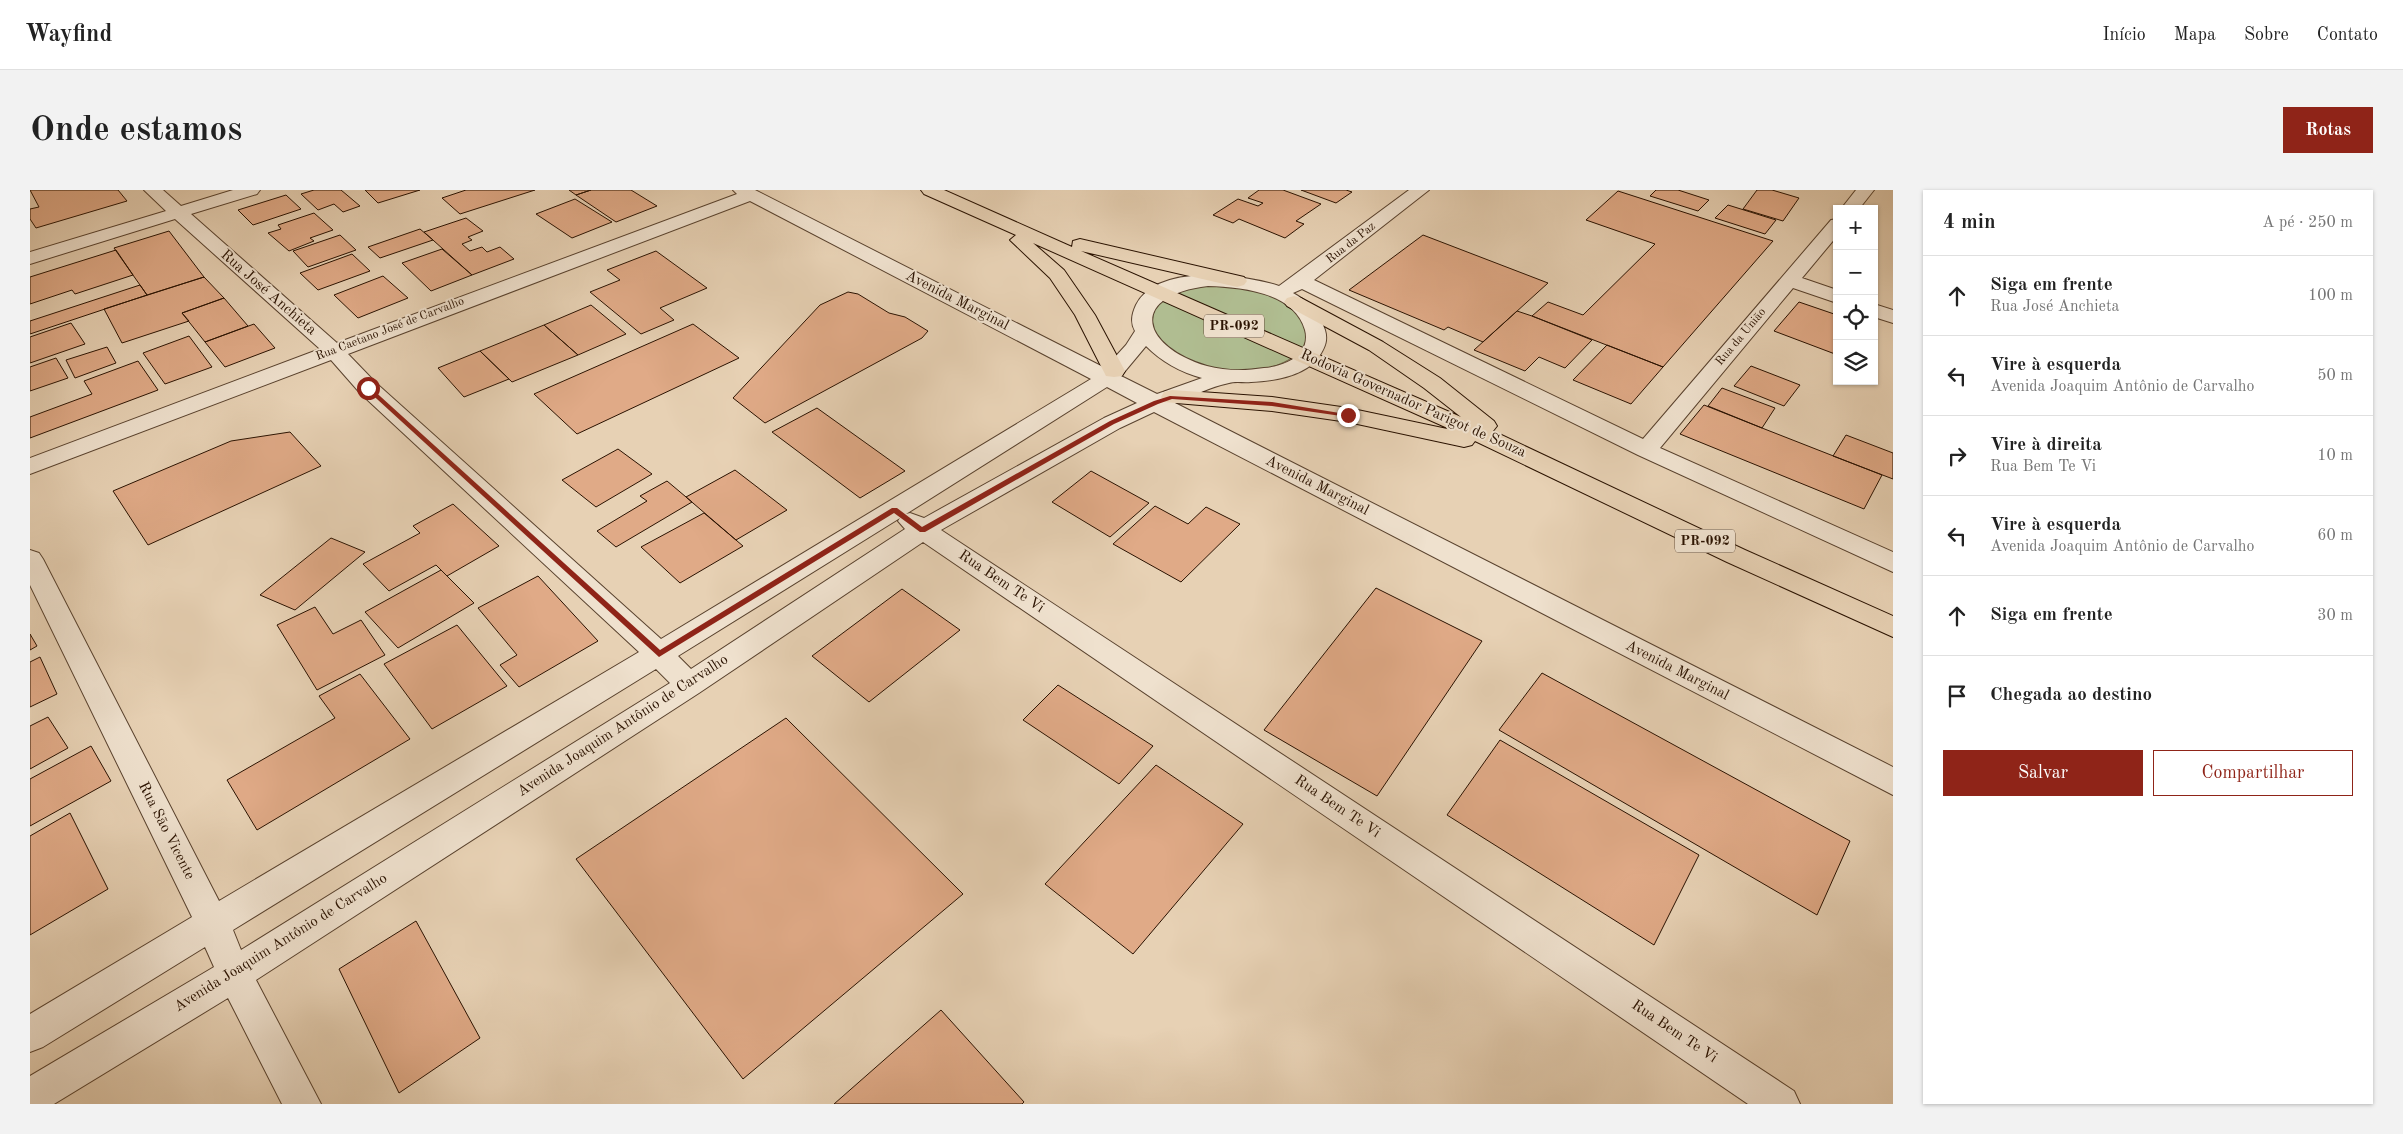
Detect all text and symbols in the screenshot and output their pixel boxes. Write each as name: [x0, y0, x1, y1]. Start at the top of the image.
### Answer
text: Wayfind: [25, 23, 112, 47]
text: Início: [2102, 26, 2146, 44]
text: Mapa: [2174, 26, 2216, 44]
text: Sobre: [2244, 26, 2289, 44]
text: Contato: [2317, 26, 2378, 44]
button: Rotas: [2283, 107, 2373, 153]
text: Onde estamos: [30, 113, 242, 148]
map controls: [1833, 205, 1878, 385]
button: +: [1833, 205, 1878, 250]
text: 4 min: [1943, 212, 1996, 233]
text: A pé · 250 m: [2262, 215, 2353, 231]
street label: Rua da Paz: [1324, 220, 1378, 266]
street label: Rua José Anchieta: [217, 248, 319, 339]
button: −: [1833, 250, 1878, 295]
street label: Avenida Marginal: [903, 268, 1011, 334]
text: Siga em frente: [1990, 276, 2113, 295]
icon: ahead: [1943, 282, 1971, 310]
text: 100 m: [2308, 288, 2353, 304]
street label: Rua Caetano José de Carvalho: [314, 295, 466, 363]
button: locate: [1833, 295, 1878, 340]
text: Rua José Anchieta: [1990, 299, 2119, 315]
street label: Rua da União: [1714, 306, 1768, 368]
road number: PR-092: [1204, 314, 1264, 338]
button: layers: [1833, 340, 1878, 385]
street label: Rodovia Governador Parigot de Souza: [1298, 347, 1529, 461]
text: Vire à esquerda: [1990, 356, 2121, 375]
icon: left: [1943, 362, 1971, 390]
text: 50 m: [2317, 368, 2353, 384]
route start: [357, 377, 380, 400]
text: Avenida Joaquim Antônio de Carvalho: [1990, 379, 2255, 395]
route end: [1337, 404, 1360, 427]
text: Vire à direita: [1990, 436, 2102, 455]
icon: right: [1943, 442, 1971, 470]
text: 10 m: [2317, 448, 2353, 464]
street label: Avenida Marginal: [1263, 453, 1371, 519]
text: Rua Bem Te Vi: [1990, 459, 2096, 475]
text: Vire à esquerda: [1990, 516, 2121, 535]
icon: left: [1943, 522, 1971, 550]
text: 60 m: [2317, 528, 2353, 544]
road number: PR-092: [1675, 530, 1735, 552]
text: Avenida Joaquim Antônio de Carvalho: [1990, 539, 2255, 555]
street label: Rua Bem Te Vi: [956, 548, 1046, 616]
icon: ahead: [1943, 602, 1971, 630]
text: Siga em frente: [1990, 606, 2113, 625]
text: 30 m: [2317, 608, 2353, 624]
street label: Avenida Marginal: [1623, 638, 1731, 704]
street label: Avenida Joaquim Antônio de Carvalho: [515, 652, 731, 800]
icon: arrive: [1943, 682, 1971, 710]
text: Chegada ao destino: [1990, 686, 2152, 705]
button: Salvar: [1943, 750, 2143, 796]
button: Compartilhar: [2153, 750, 2353, 796]
street label: Rua Bem Te Vi: [1292, 773, 1382, 841]
street label: Rua São Vicente: [135, 780, 197, 882]
street label: Avenida Joaquim Antônio de Carvalho: [172, 871, 390, 1015]
street label: Rua Bem Te Vi: [1629, 998, 1719, 1066]

